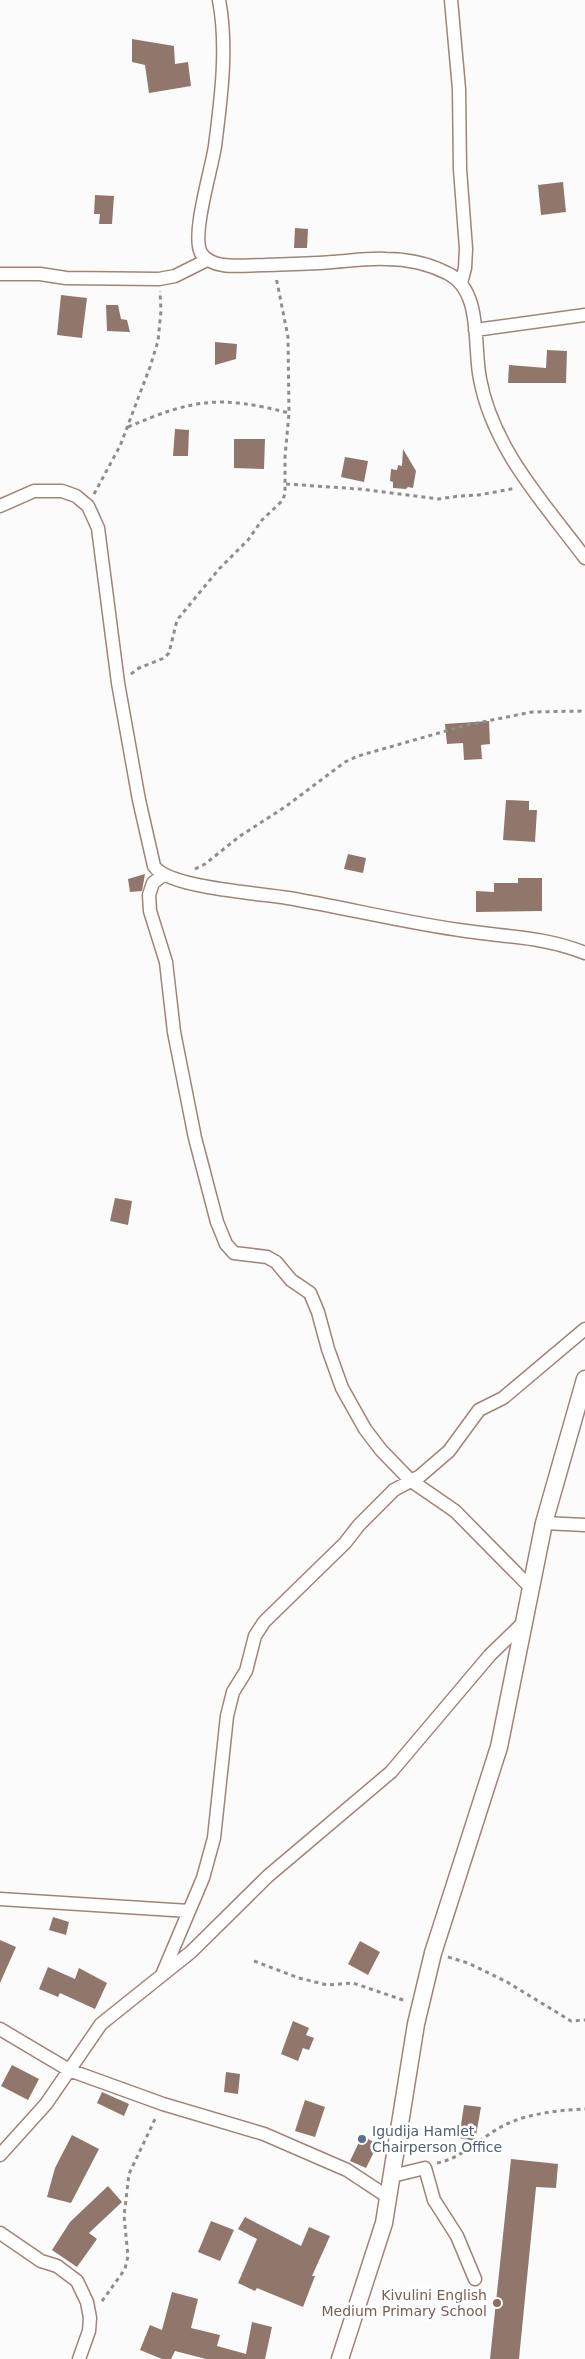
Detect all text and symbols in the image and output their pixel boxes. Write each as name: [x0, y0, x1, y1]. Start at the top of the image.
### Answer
place label: Igudija Hamlet Chairperson Office: [372, 2123, 502, 2155]
marker: Igudija Hamlet Chairperson Office: [356, 2133, 368, 2145]
place label: Kivulini English Medium Primary School: [322, 2287, 487, 2319]
marker: Kivulini English Medium Primary School: [491, 2297, 503, 2309]

